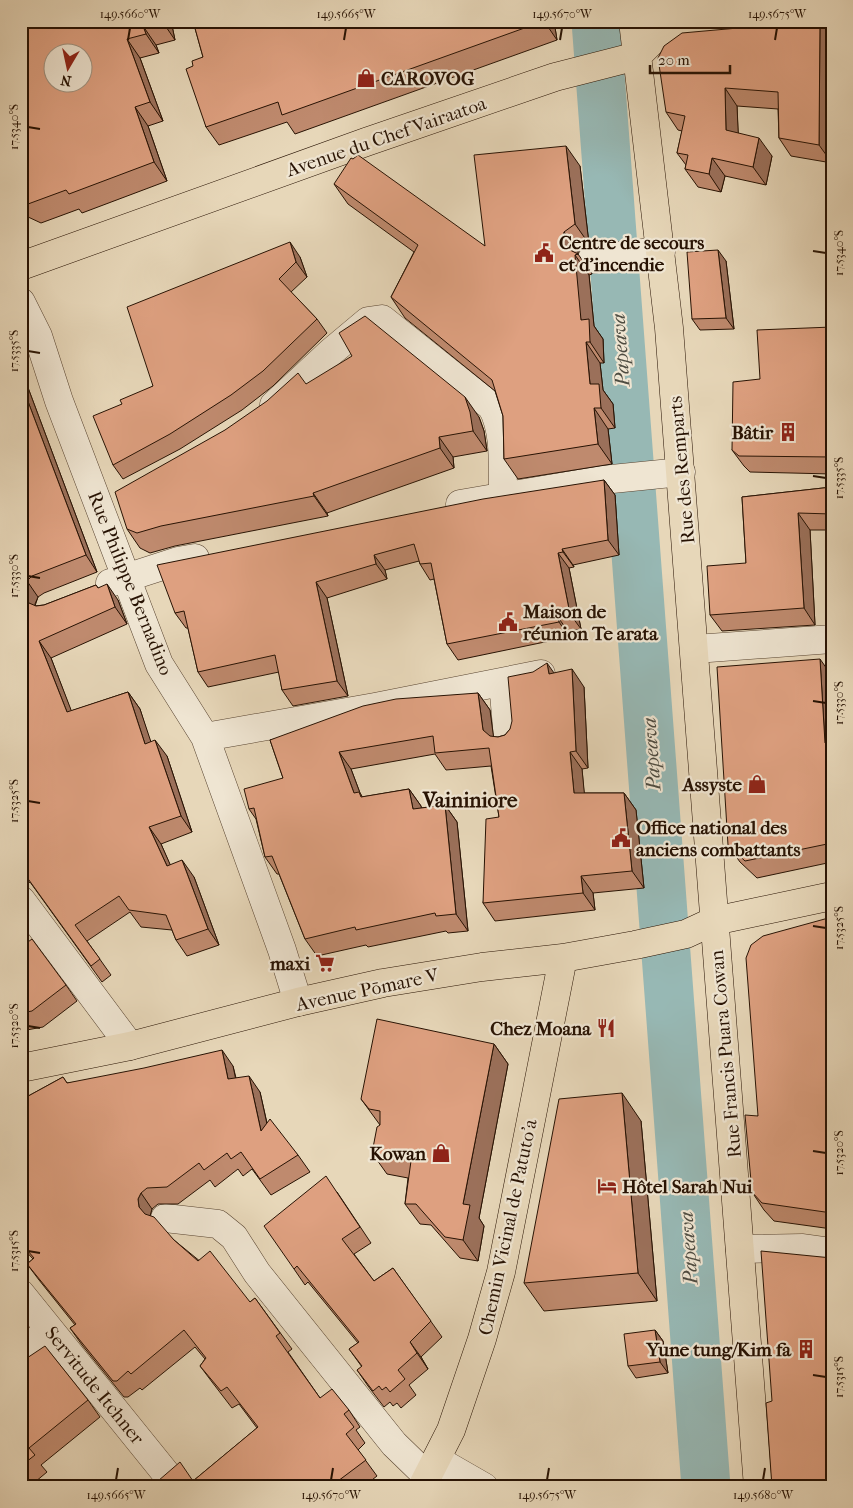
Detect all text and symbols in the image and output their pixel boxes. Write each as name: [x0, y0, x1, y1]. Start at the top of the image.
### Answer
text: 149.5660°W: [100, 7, 161, 21]
text: 149.5665°W: [316, 7, 377, 21]
text: 149.5670°W: [532, 7, 593, 21]
text: 149.5675°W: [748, 7, 807, 21]
north arrow: [42, 42, 92, 92]
scale bar: [650, 42, 730, 74]
text: 20 m: [658, 51, 690, 69]
shop icon: CAROVOG: [355, 67, 377, 89]
place label: CAROVOG: [381, 68, 475, 90]
text: N: [59, 71, 73, 90]
street label: Avenue du Chef Vairaatoa: [282, 92, 489, 182]
text: 17.5340°S: [7, 104, 21, 150]
text: 17.5340°S: [832, 230, 846, 276]
place label: Centre de secours et d'incendie: [559, 232, 704, 276]
public building icon: Centre de secours et d'incendie: [533, 242, 555, 264]
water label: Papeava: [606, 313, 635, 388]
text: 17.5335°S: [7, 330, 21, 372]
street label: Rue des Remparts: [665, 395, 699, 545]
building icon: Bâtir: [777, 421, 799, 443]
place label: Bâtir: [731, 422, 774, 444]
text: 17.5335°S: [832, 457, 846, 499]
street label: Rue Philippe Bernadino: [83, 488, 177, 679]
text: 17.5330°S: [7, 554, 21, 598]
place label: Maison de réunion Te arata: [522, 601, 659, 645]
public building icon: Maison de réunion Te arata: [497, 611, 519, 633]
text: 17.5330°S: [832, 681, 846, 725]
water label: Papeava: [637, 717, 666, 792]
shop icon: Assyste: [746, 773, 768, 795]
place label: Assyste: [682, 774, 743, 796]
text: 17.5325°S: [7, 779, 21, 823]
district label: Vaininiore: [422, 788, 518, 812]
place label: Office national des anciens combattants: [636, 817, 801, 861]
public building icon: Office national des anciens combattants: [610, 827, 632, 849]
text: 17.5325°S: [832, 906, 846, 950]
street label: Rue Francis Puara Cowan: [706, 949, 746, 1159]
supermarket icon: maxi: [314, 952, 336, 974]
place label: maxi: [269, 953, 310, 975]
street label: Avenue Pōmare V: [293, 964, 441, 1016]
text: 17.5320°S: [7, 1003, 21, 1049]
restaurant icon: Chez Moana: [595, 1017, 617, 1039]
place label: Chez Moana: [490, 1018, 592, 1040]
street label: Chemin Vicinal de Patuto'a: [474, 1117, 542, 1337]
text: 17.5320°S: [832, 1130, 846, 1176]
shop icon: Kowan: [430, 1142, 452, 1164]
place label: Kowan: [370, 1143, 427, 1165]
hotel icon: Hôtel Sarah Nui: [596, 1175, 618, 1197]
place label: Hôtel Sarah Nui: [622, 1176, 753, 1198]
water label: Papeava: [674, 1211, 703, 1286]
text: 17.5315°S: [7, 1230, 21, 1272]
street label: Servitude Itchner: [40, 1322, 149, 1450]
building icon: Yune tung/Kim fa: [795, 1338, 817, 1360]
place label: Yune tung/Kim fa: [645, 1339, 792, 1361]
text: 17.5315°S: [832, 1356, 846, 1398]
text: 149.5665°W: [86, 1488, 147, 1502]
text: 149.5670°W: [301, 1488, 362, 1502]
text: 149.5675°W: [518, 1488, 577, 1502]
text: 149.5680°W: [733, 1488, 794, 1502]

